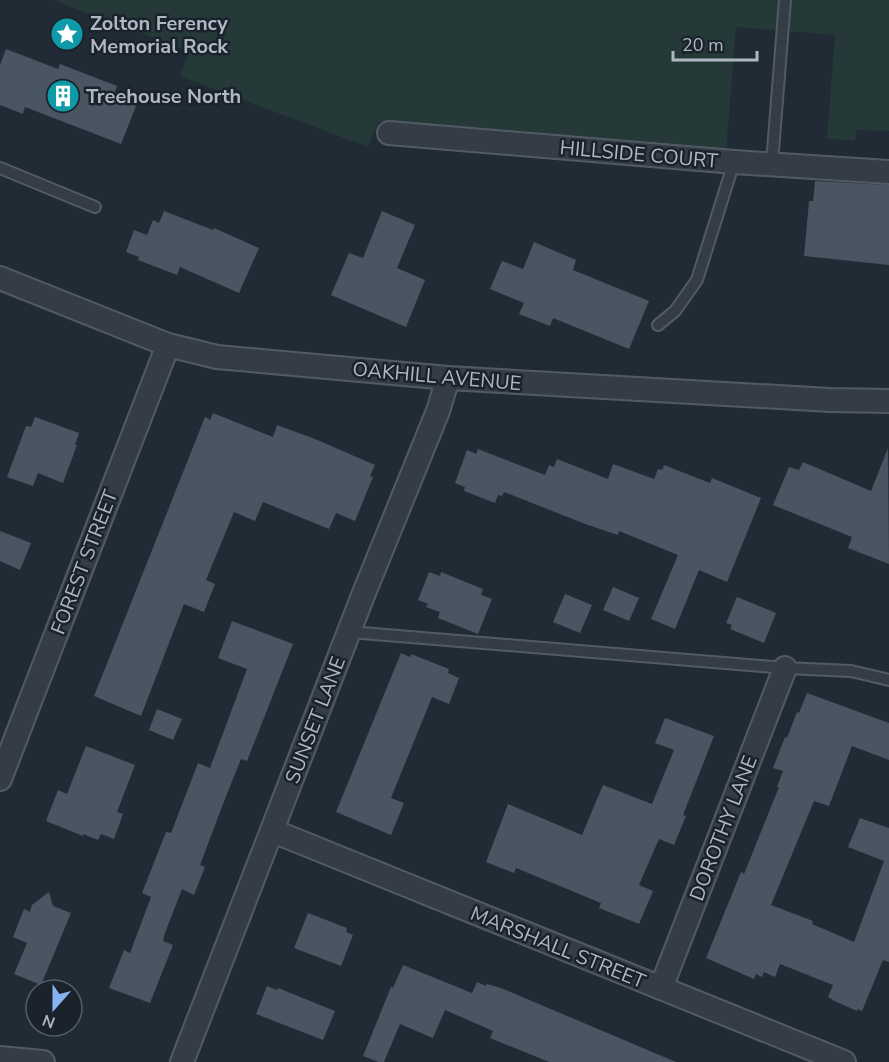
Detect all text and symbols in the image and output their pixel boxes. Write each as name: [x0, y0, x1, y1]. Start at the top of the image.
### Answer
place label: Zolton Ferency Memorial Rock: [90, 10, 229, 60]
place icon: Zolton Ferency Memorial Rock: [49, 16, 85, 52]
scale bar: [673, 24, 757, 62]
text: 20 m: [682, 33, 724, 57]
building icon: Treehouse North: [45, 78, 81, 114]
place label: Treehouse North: [86, 83, 241, 110]
street label: HILLSIDE COURT: [559, 134, 719, 175]
street label: OAKHILL AVENUE: [351, 356, 522, 397]
street label: FOREST STREET: [45, 486, 124, 638]
street label: SUNSET LANE: [279, 653, 352, 788]
street label: DOROTHY LANE: [683, 752, 764, 905]
street label: MARSHALL STREET: [466, 900, 649, 995]
north arrow: [24, 978, 84, 1038]
text: N: [39, 1009, 59, 1033]

